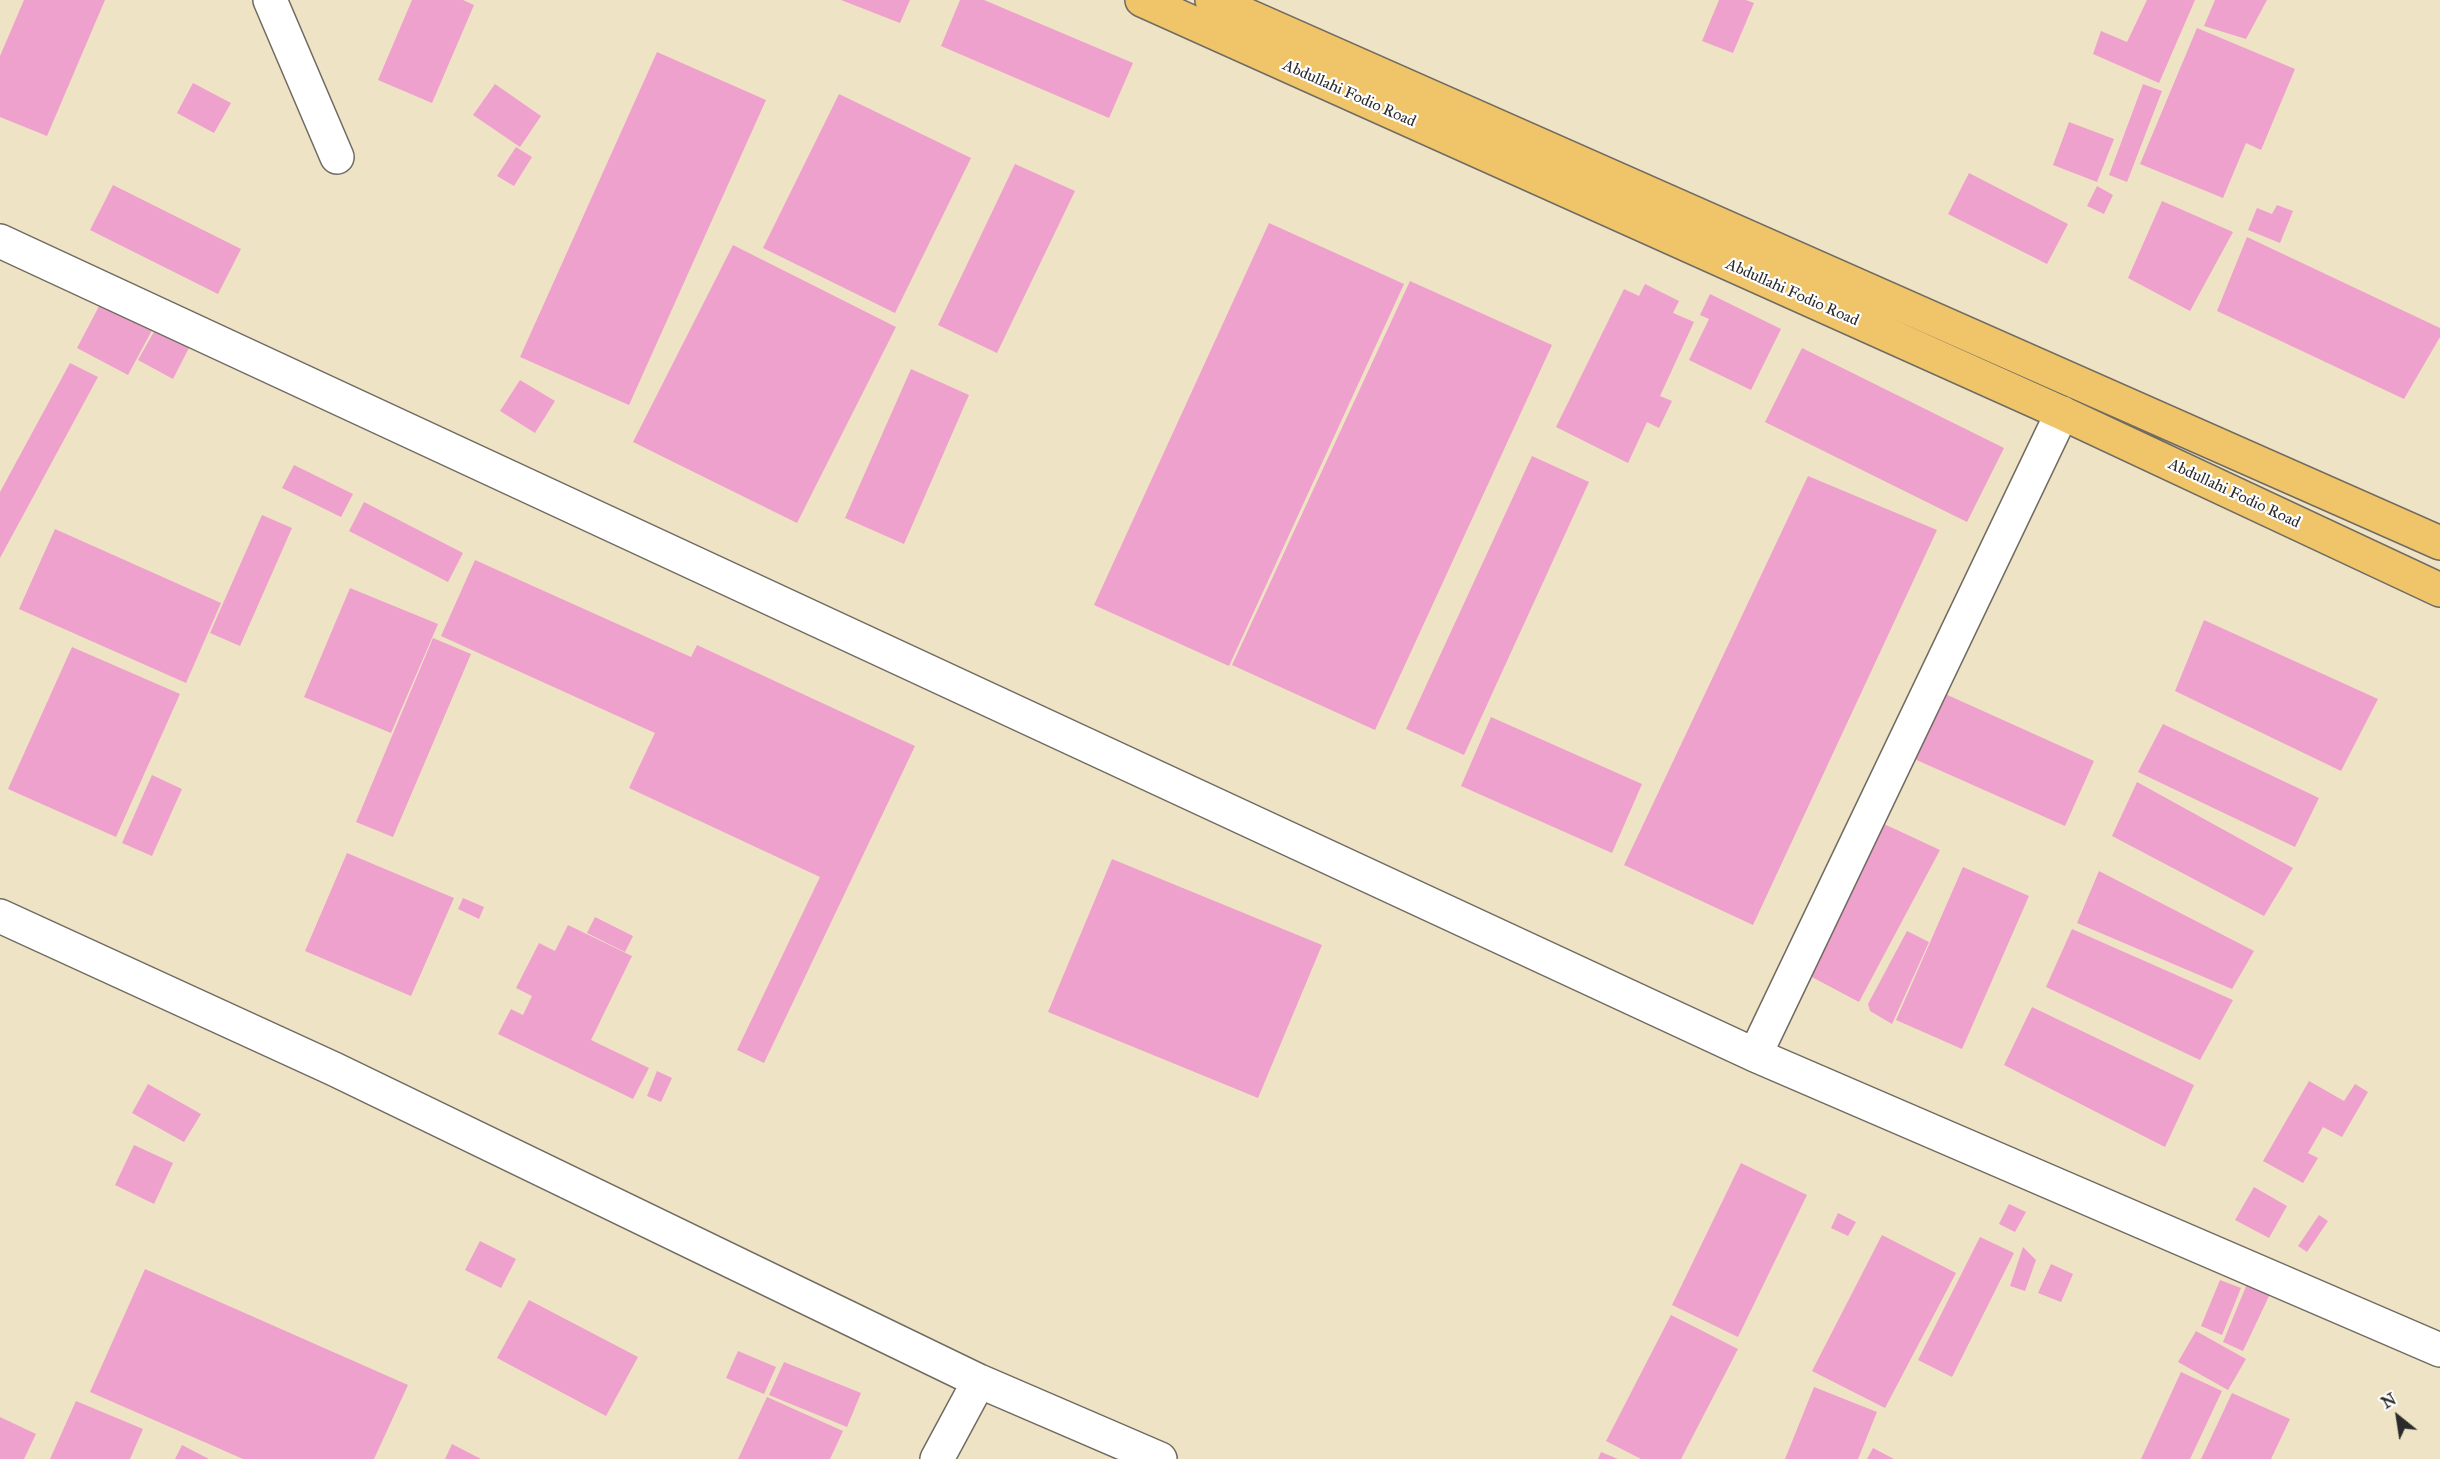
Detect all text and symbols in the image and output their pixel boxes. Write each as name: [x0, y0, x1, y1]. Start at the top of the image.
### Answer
street label: Abdullahi Fodio Road: [1280, 56, 1418, 132]
street label: Abdullahi Fodio Road: [1723, 255, 1861, 331]
street label: Abdullahi Fodio Road: [2165, 455, 2303, 533]
north arrow: [2368, 1387, 2428, 1447]
text: N: [2378, 1389, 2399, 1413]

